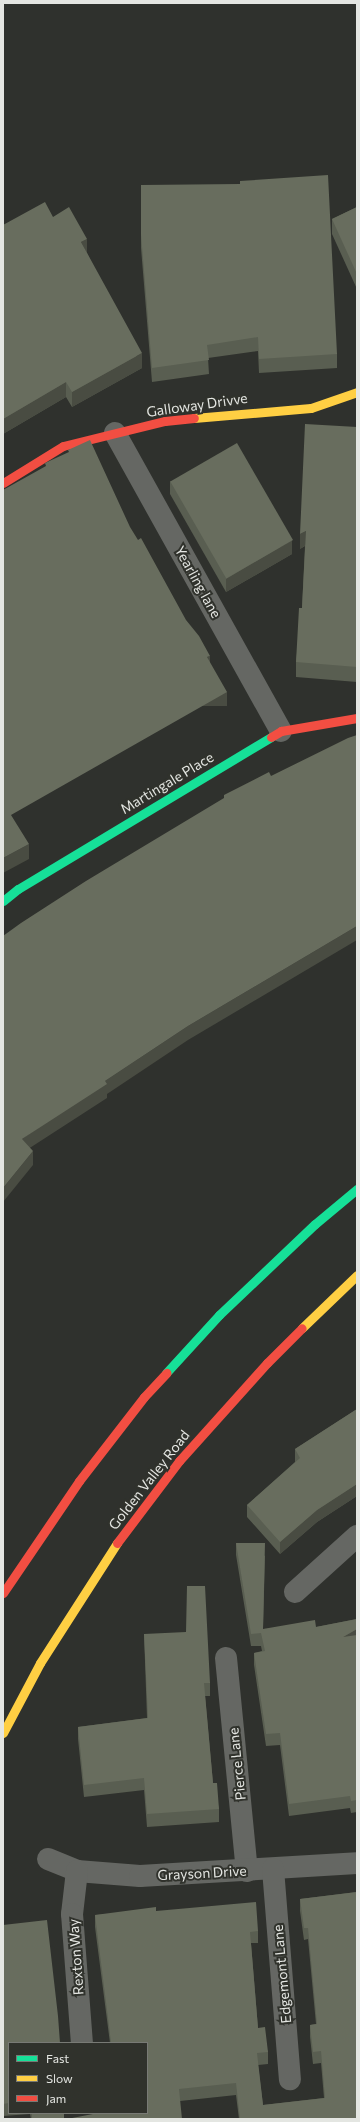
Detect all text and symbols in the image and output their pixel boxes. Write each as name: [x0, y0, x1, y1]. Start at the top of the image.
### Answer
street label: Galloway Drivve: [145, 390, 249, 420]
street label: Yearling lane: [171, 543, 225, 621]
street label: Martingale Place: [117, 749, 217, 817]
street label: Golden Valley Road: [105, 1427, 193, 1533]
street label: Pierce Lane: [225, 1727, 249, 1801]
street label: Grayson Drive: [157, 1862, 247, 1884]
street label: Rexton Way: [65, 1918, 87, 1996]
street label: Edgemont Lane: [269, 1924, 295, 2024]
legend: [8, 2042, 148, 2114]
text: Fast: [46, 2051, 69, 2065]
text: Slow: [46, 2071, 73, 2085]
text: Jam: [46, 2091, 66, 2105]

